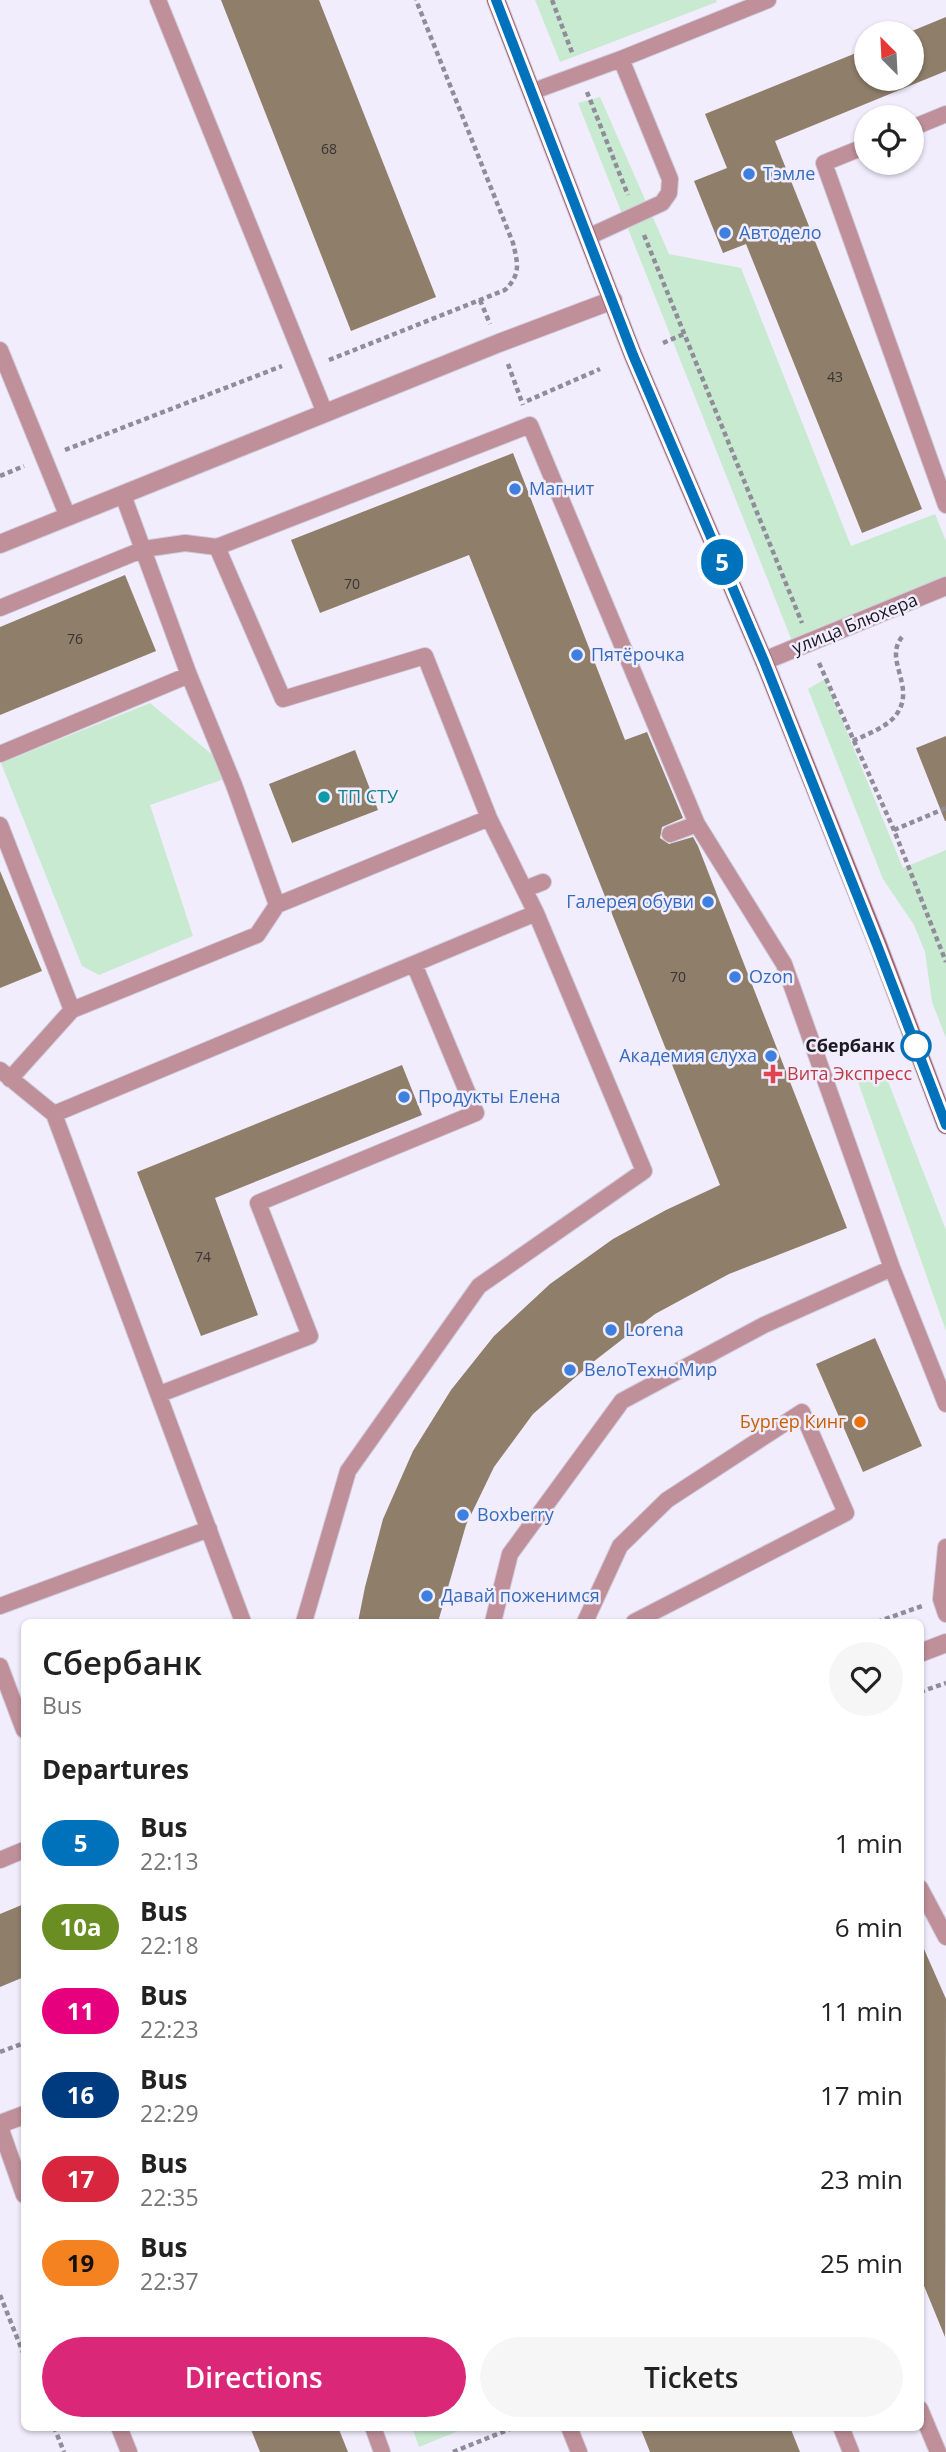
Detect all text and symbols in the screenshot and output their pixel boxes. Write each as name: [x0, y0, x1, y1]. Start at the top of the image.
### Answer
north arrow: [854, 21, 924, 91]
map controls: [854, 21, 924, 175]
button: locate: [854, 105, 924, 175]
house number: 68: [321, 139, 337, 158]
place label: Тэмле: [763, 161, 815, 185]
marker: Тэмле: [741, 166, 757, 182]
place label: Автодело: [739, 220, 822, 244]
marker: Автодело: [717, 225, 733, 241]
house number: 43: [827, 367, 843, 386]
place label: Магнит: [529, 476, 595, 500]
marker: Магнит: [507, 481, 523, 497]
line badge: 5: [699, 539, 745, 585]
text: 5: [715, 545, 729, 578]
house number: 70: [344, 574, 360, 593]
street label: улица Блюхера: [788, 587, 921, 659]
house number: 76: [67, 629, 83, 648]
place label: Пятёрочка: [591, 642, 685, 666]
marker: Пятёрочка: [569, 647, 585, 663]
place label: ТП СТУ: [338, 784, 399, 808]
marker: ТП СТУ: [316, 789, 332, 805]
place label: Галерея обуви: [566, 889, 694, 913]
marker: Галерея обуви: [700, 894, 716, 910]
place label: Ozon: [749, 964, 793, 988]
house number: 70: [670, 967, 686, 986]
marker: Ozon: [727, 969, 743, 985]
marker: Сбербанк: [901, 1031, 931, 1061]
place label: Сбербанк: [805, 1033, 896, 1057]
place label: Академия слуха: [619, 1043, 757, 1067]
marker: Академия слуха: [763, 1048, 779, 1064]
place label: Вита Экспресс: [787, 1061, 912, 1085]
marker: Вита Экспресс: [765, 1066, 781, 1082]
place label: Продукты Елена: [418, 1084, 560, 1108]
marker: Продукты Елена: [396, 1089, 412, 1105]
house number: 74: [195, 1247, 211, 1266]
place label: Lorena: [625, 1317, 684, 1341]
marker: Lorena: [603, 1322, 619, 1338]
place label: ВелоТехноМир: [584, 1357, 717, 1381]
marker: ВелоТехноМир: [562, 1362, 578, 1378]
place label: Бургер Кинг: [740, 1409, 846, 1433]
marker: Бургер Кинг: [852, 1414, 868, 1430]
place label: Boxberry: [477, 1502, 555, 1526]
marker: Boxberry: [455, 1507, 471, 1523]
place label: Давай поженимся: [441, 1583, 600, 1607]
marker: Давай поженимся: [419, 1588, 435, 1604]
text: Сбербанк: [42, 1640, 202, 1685]
button: heart: [829, 1642, 903, 1716]
text: Bus: [42, 1689, 82, 1721]
text: Departures: [42, 1751, 189, 1787]
text: Bus: [140, 1809, 187, 1845]
text: 1 min: [835, 1825, 903, 1861]
text: 5: [74, 1826, 87, 1859]
text: 22:13: [140, 1845, 199, 1877]
text: Bus: [140, 1893, 187, 1929]
text: 6 min: [835, 1909, 903, 1945]
text: 10а: [60, 1910, 101, 1943]
text: 22:18: [140, 1929, 199, 1961]
text: Bus: [140, 1977, 187, 2013]
text: 11 min: [820, 1993, 903, 2029]
text: 11: [67, 1994, 94, 2027]
text: 22:23: [140, 2013, 199, 2045]
text: Bus: [140, 2061, 187, 2097]
text: 17 min: [820, 2077, 903, 2113]
text: 16: [67, 2078, 94, 2111]
text: 22:29: [140, 2097, 199, 2129]
text: Bus: [140, 2145, 187, 2181]
text: 23 min: [820, 2161, 903, 2197]
text: 17: [67, 2162, 94, 2195]
text: 22:35: [140, 2181, 199, 2213]
text: Bus: [140, 2229, 187, 2265]
text: 25 min: [820, 2245, 903, 2281]
text: 19: [67, 2246, 94, 2279]
text: 22:37: [140, 2265, 199, 2297]
button: Directions: [42, 2337, 466, 2417]
button: Tickets: [480, 2337, 903, 2417]

